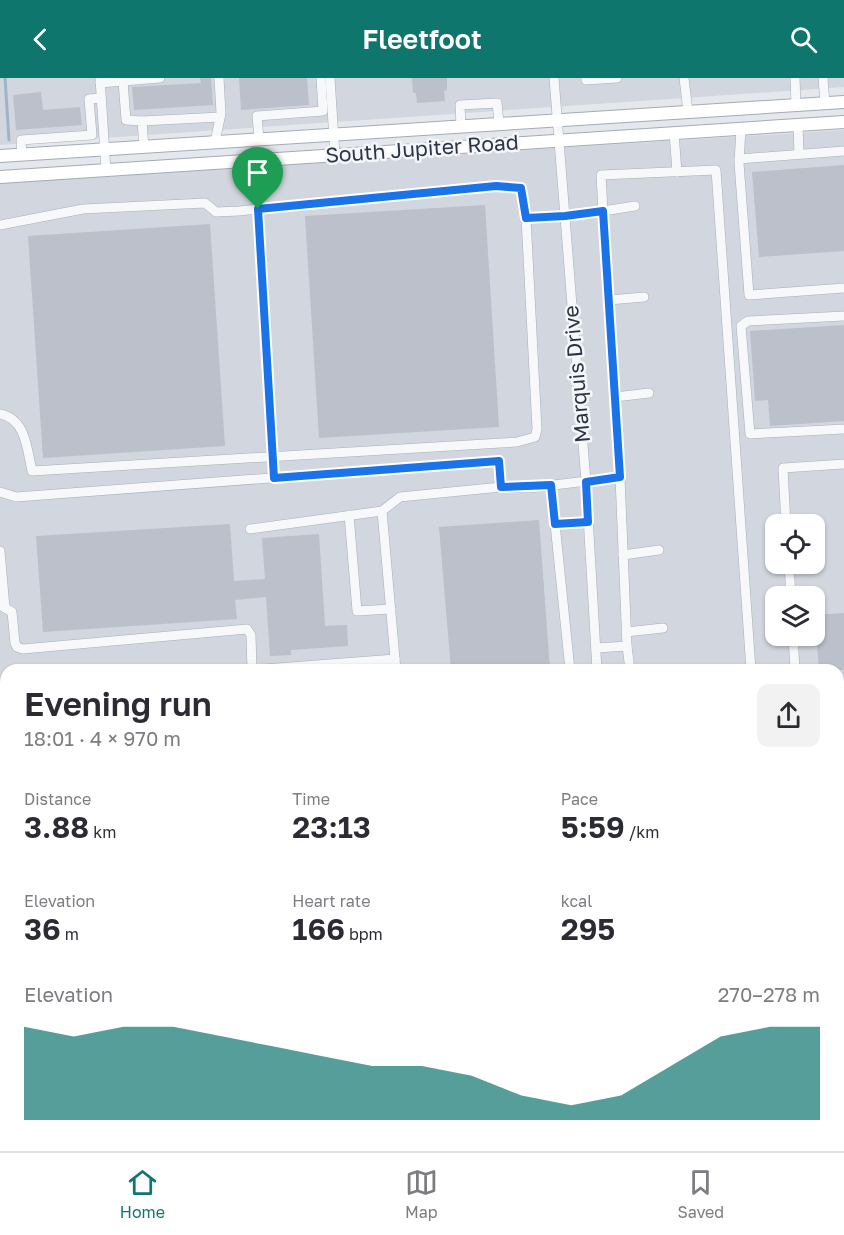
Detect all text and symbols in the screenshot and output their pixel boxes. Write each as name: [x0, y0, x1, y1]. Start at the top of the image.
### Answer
icon: back: [24, 23, 57, 56]
text: Fleetfoot: [362, 23, 482, 55]
icon: search: [787, 23, 820, 56]
street label: South Jupiter Road: [324, 128, 519, 168]
pin: [232, 147, 283, 209]
icon: arrive: [241, 156, 274, 189]
street label: Marquis Drive: [557, 304, 595, 444]
map controls: [765, 514, 825, 646]
button: locate: [765, 514, 825, 574]
button: layers: [765, 586, 825, 646]
text: Evening run: [24, 684, 212, 723]
button: share: [757, 684, 820, 747]
text: 18:01 · 4 × 970 m: [24, 726, 181, 750]
text: Distance: [24, 789, 91, 809]
text: Time: [292, 789, 330, 809]
text: Pace: [561, 789, 598, 809]
text: 3.88: [24, 809, 89, 845]
text: 23:13: [292, 809, 371, 845]
text: 5:59: [561, 809, 625, 845]
text: km: [89, 822, 116, 842]
text: /km: [625, 822, 660, 842]
text: Elevation: [24, 891, 95, 911]
text: Heart rate: [292, 891, 370, 911]
text: kcal: [561, 891, 592, 911]
text: 36: [24, 911, 61, 947]
text: 166: [292, 911, 345, 947]
text: 295: [561, 911, 615, 947]
text: m: [61, 924, 79, 944]
text: bpm: [345, 924, 383, 944]
text: Elevation: [24, 982, 113, 1006]
text: 270–278 m: [718, 982, 820, 1006]
tab: Home: [120, 1166, 165, 1222]
tab: Map: [405, 1166, 438, 1222]
tab: Saved: [677, 1166, 724, 1222]

